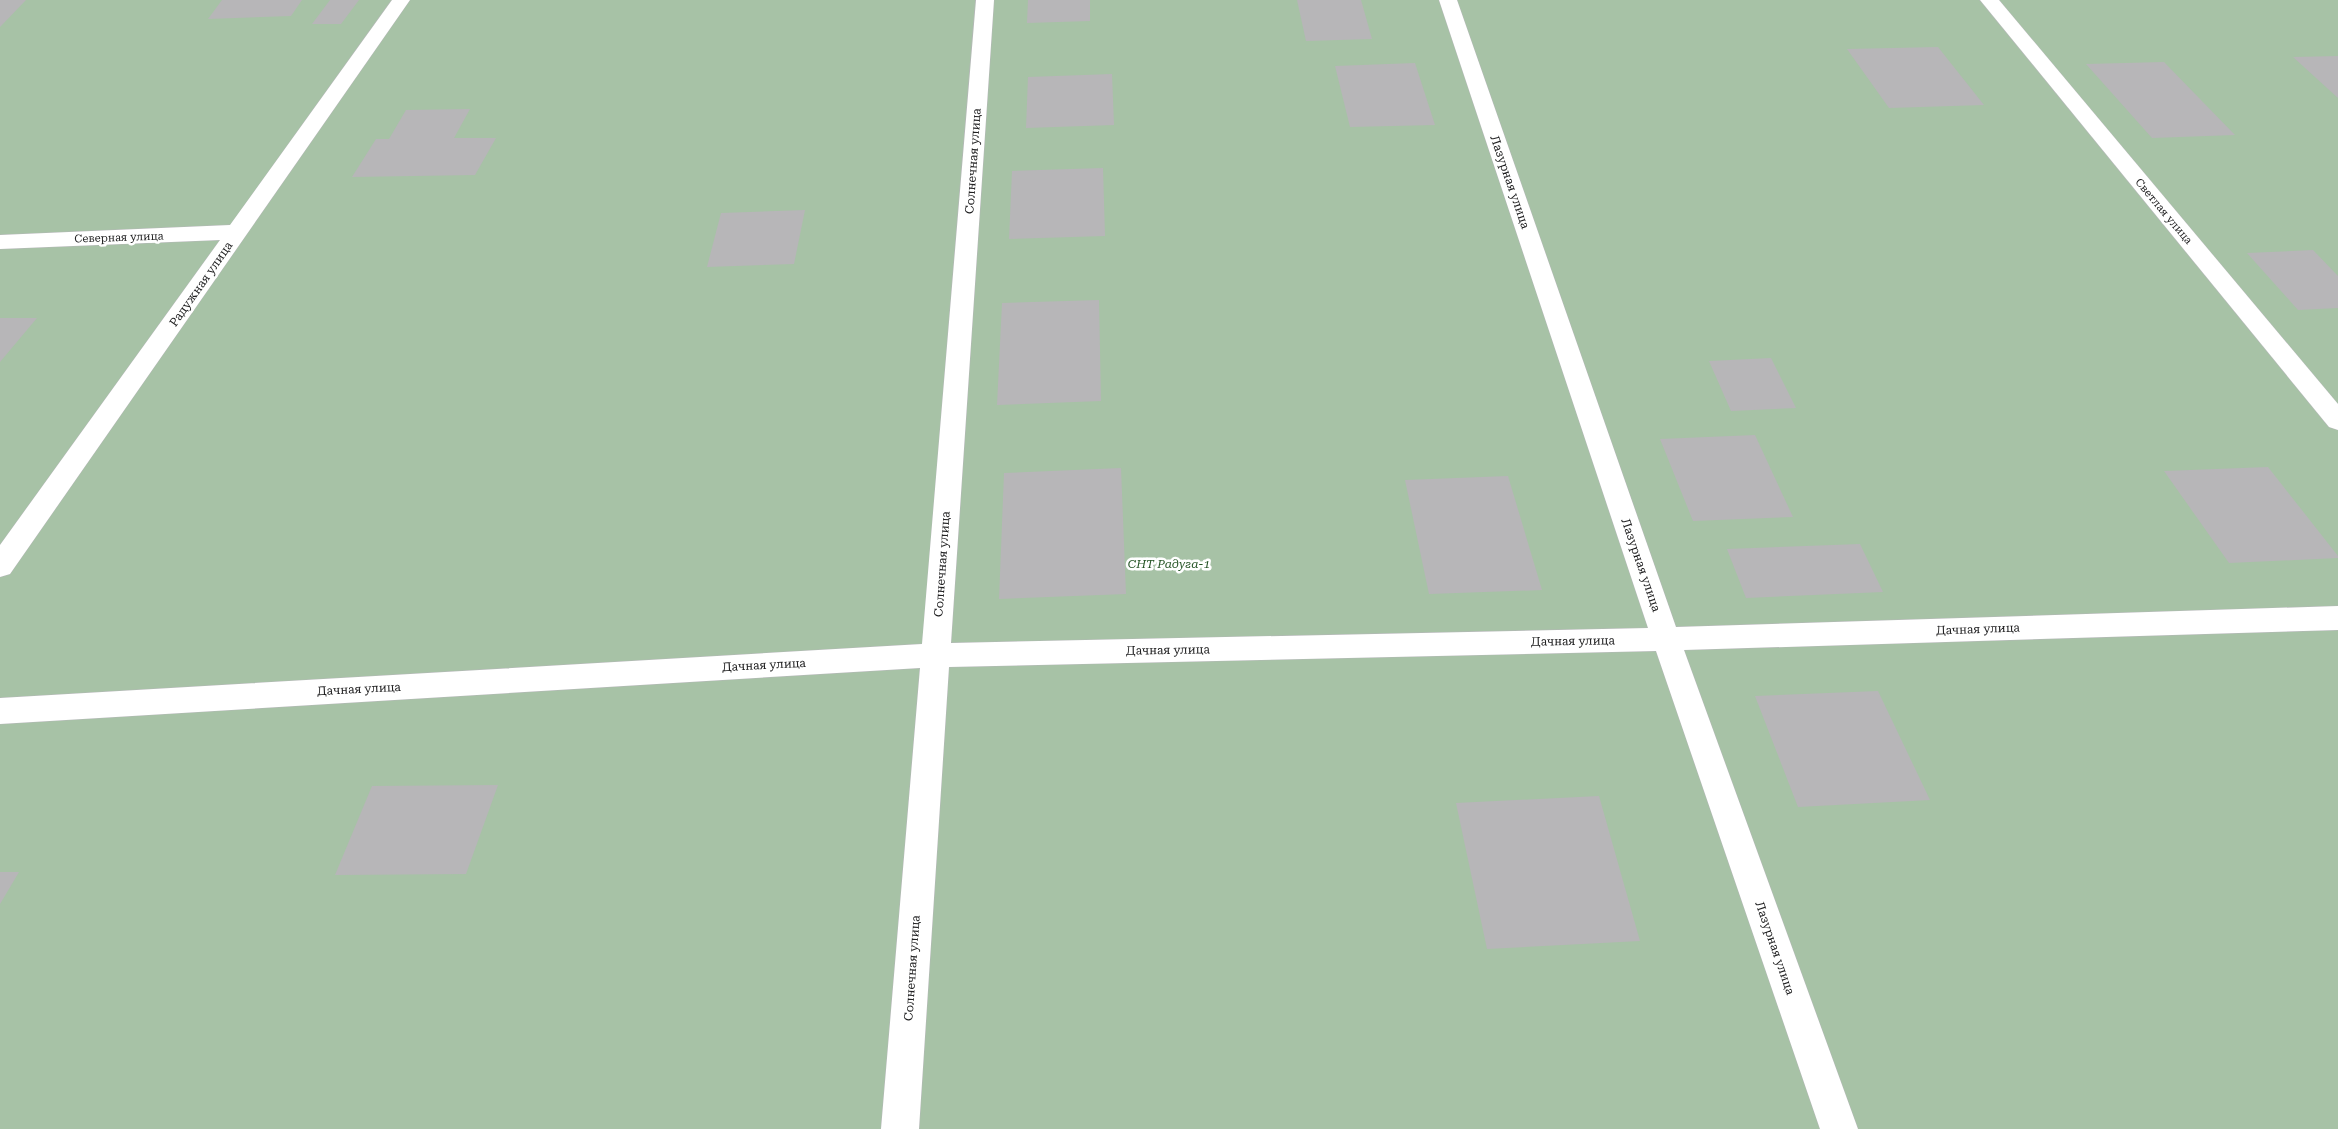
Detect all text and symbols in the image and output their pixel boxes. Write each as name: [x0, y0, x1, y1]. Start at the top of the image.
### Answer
street label: Солнечная улица: [962, 107, 984, 214]
street label: Лазурная улица: [1487, 133, 1533, 231]
street label: Светлая улица: [2132, 176, 2195, 247]
street label: Северная улица: [74, 229, 164, 246]
street label: Радужная улица: [166, 238, 236, 329]
street label: Солнечная улица: [931, 510, 953, 617]
street label: Лазурная улица: [1618, 516, 1664, 614]
park label: СНТ Радуга-1: [1128, 557, 1210, 571]
street label: Дачная улица: [1936, 621, 2021, 637]
street label: Дачная улица: [1531, 633, 1616, 649]
street label: Дачная улица: [1126, 642, 1211, 658]
street label: Дачная улица: [722, 656, 807, 674]
street label: Дачная улица: [317, 680, 402, 698]
street label: Лазурная улица: [1752, 899, 1798, 997]
street label: Солнечная улица: [901, 914, 923, 1021]

